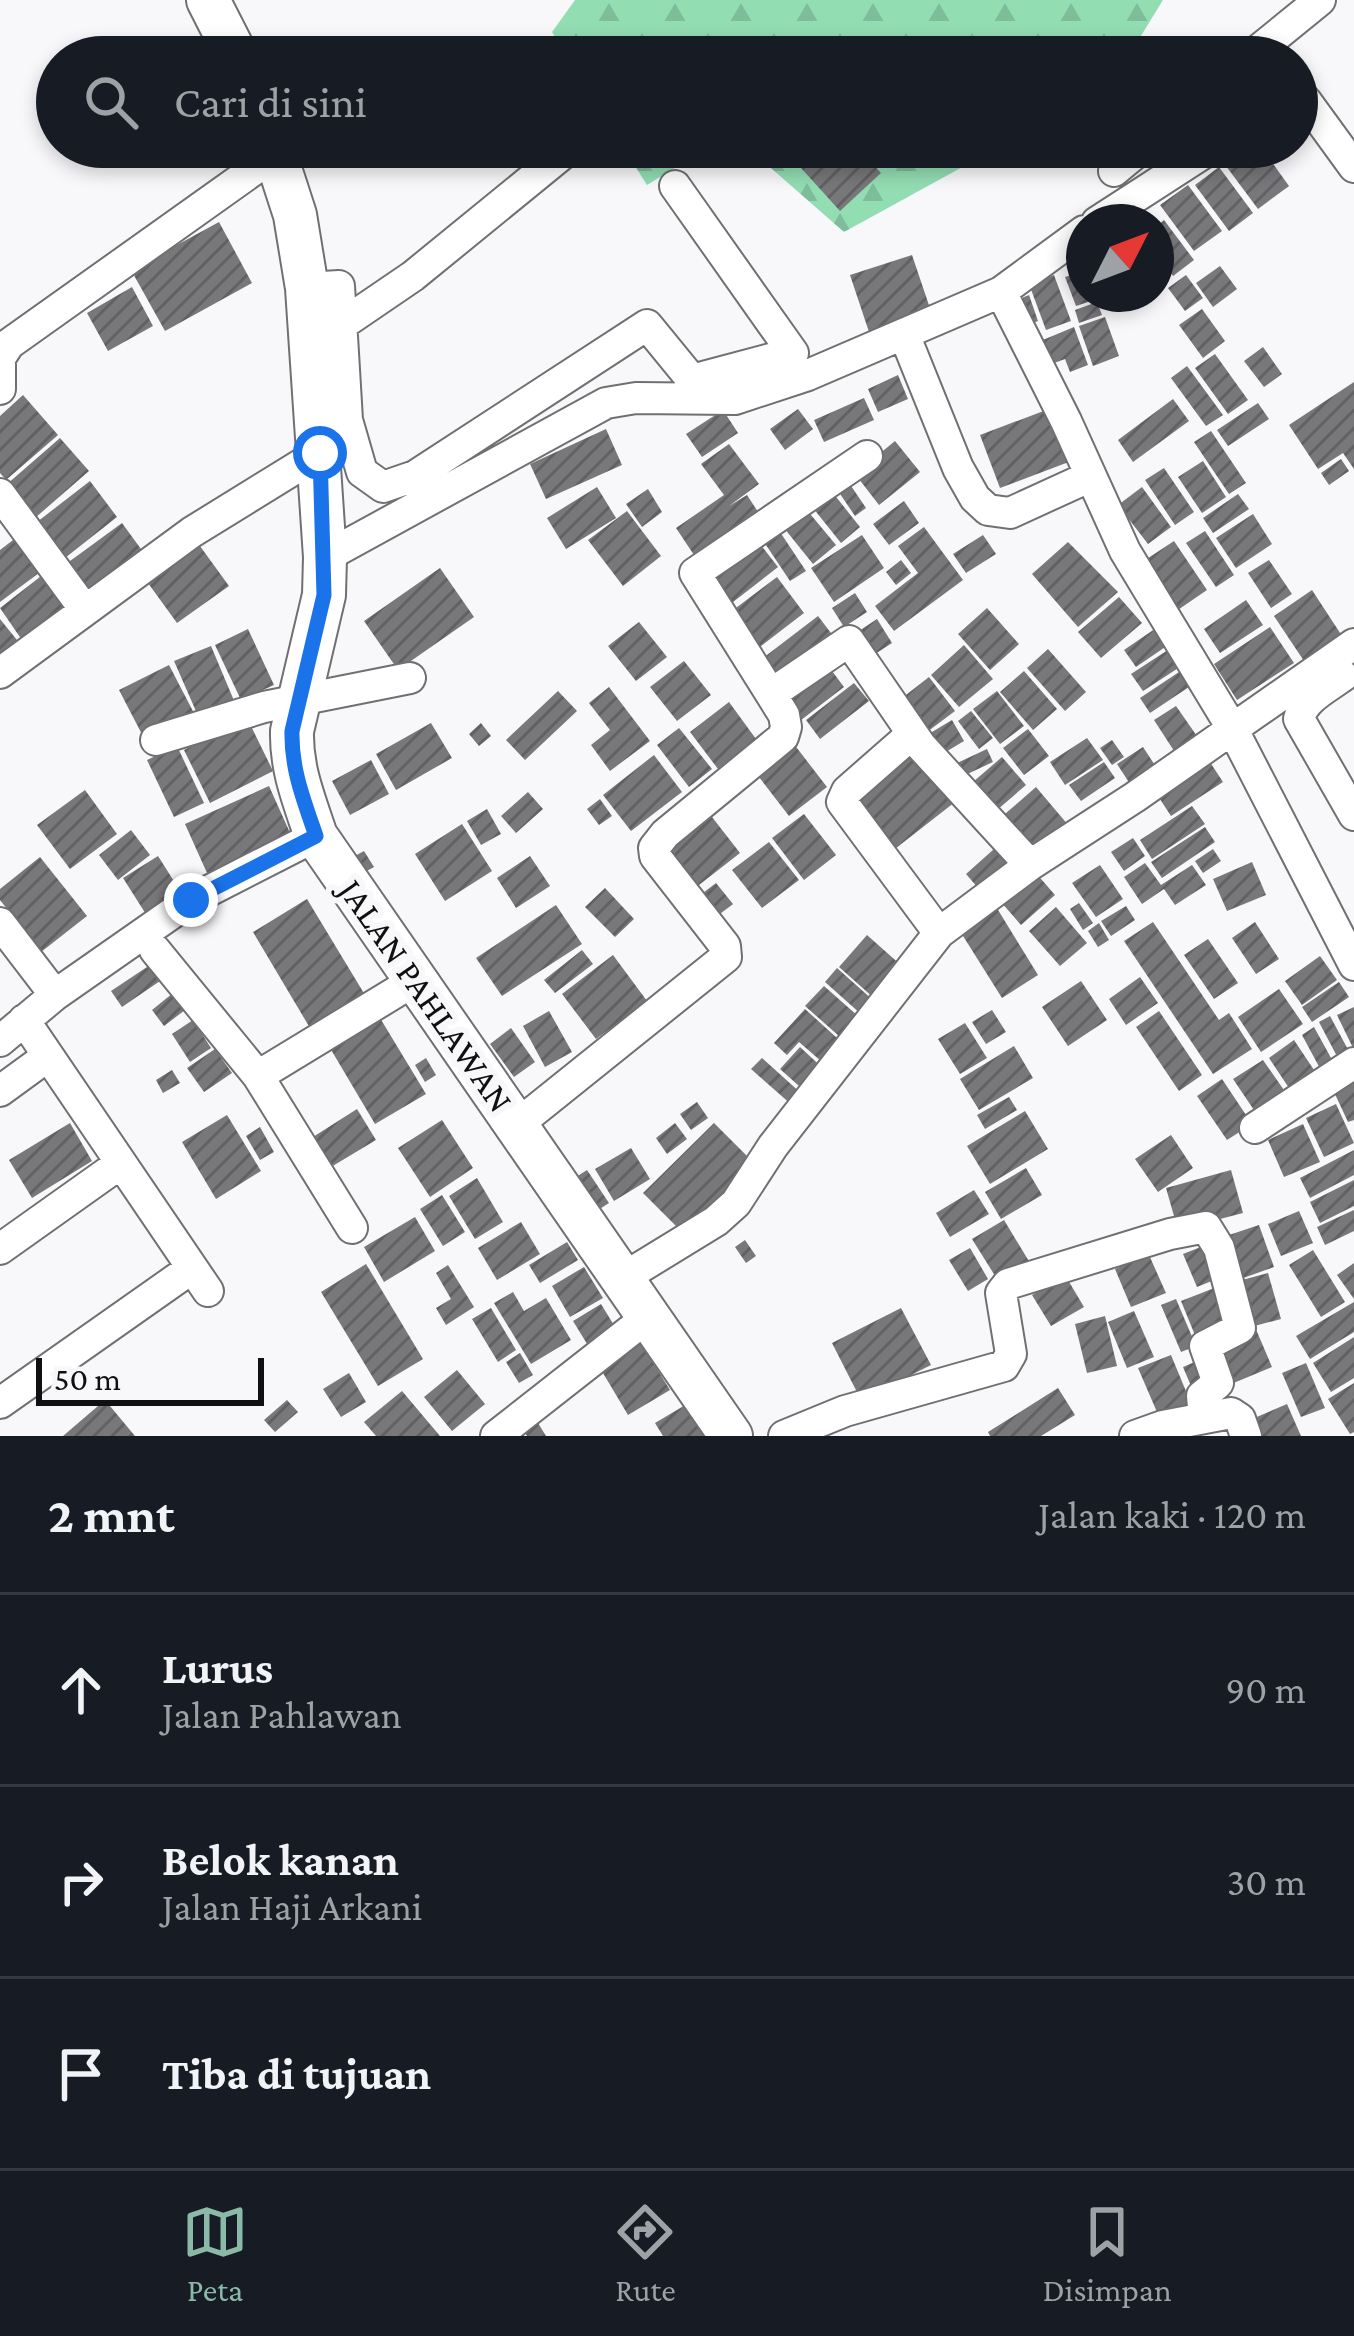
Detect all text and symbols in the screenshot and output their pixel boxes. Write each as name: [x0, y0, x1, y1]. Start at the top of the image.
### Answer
search box: [36, 36, 1318, 168]
icon: search: [78, 69, 144, 135]
text: Cari di sini: [174, 77, 367, 127]
north arrow: [1066, 204, 1174, 312]
route start: [293, 426, 347, 480]
street label: JALAN PAHLAWAN: [329, 869, 521, 1120]
route end: [164, 873, 218, 927]
scale bar: [36, 1352, 264, 1405]
text: 50 m: [54, 1360, 121, 1397]
text: 2 mnt: [48, 1486, 175, 1543]
text: Jalan kaki · 120 m: [1038, 1493, 1306, 1536]
text: Lurus: [162, 1643, 273, 1693]
icon: ahead: [48, 1657, 114, 1723]
text: 90 m: [1225, 1668, 1306, 1711]
text: Jalan Pahlawan: [162, 1693, 402, 1736]
text: Belok kanan: [162, 1835, 399, 1885]
icon: right: [48, 1849, 114, 1915]
text: 30 m: [1227, 1860, 1306, 1903]
text: Jalan Haji Arkani: [162, 1885, 422, 1928]
icon: arrive: [48, 2041, 114, 2107]
text: Tiba di tujuan: [162, 2049, 431, 2099]
tab: Peta: [182, 2199, 248, 2308]
tab: Rute: [612, 2199, 678, 2308]
tab: Disimpan: [1043, 2199, 1172, 2308]

